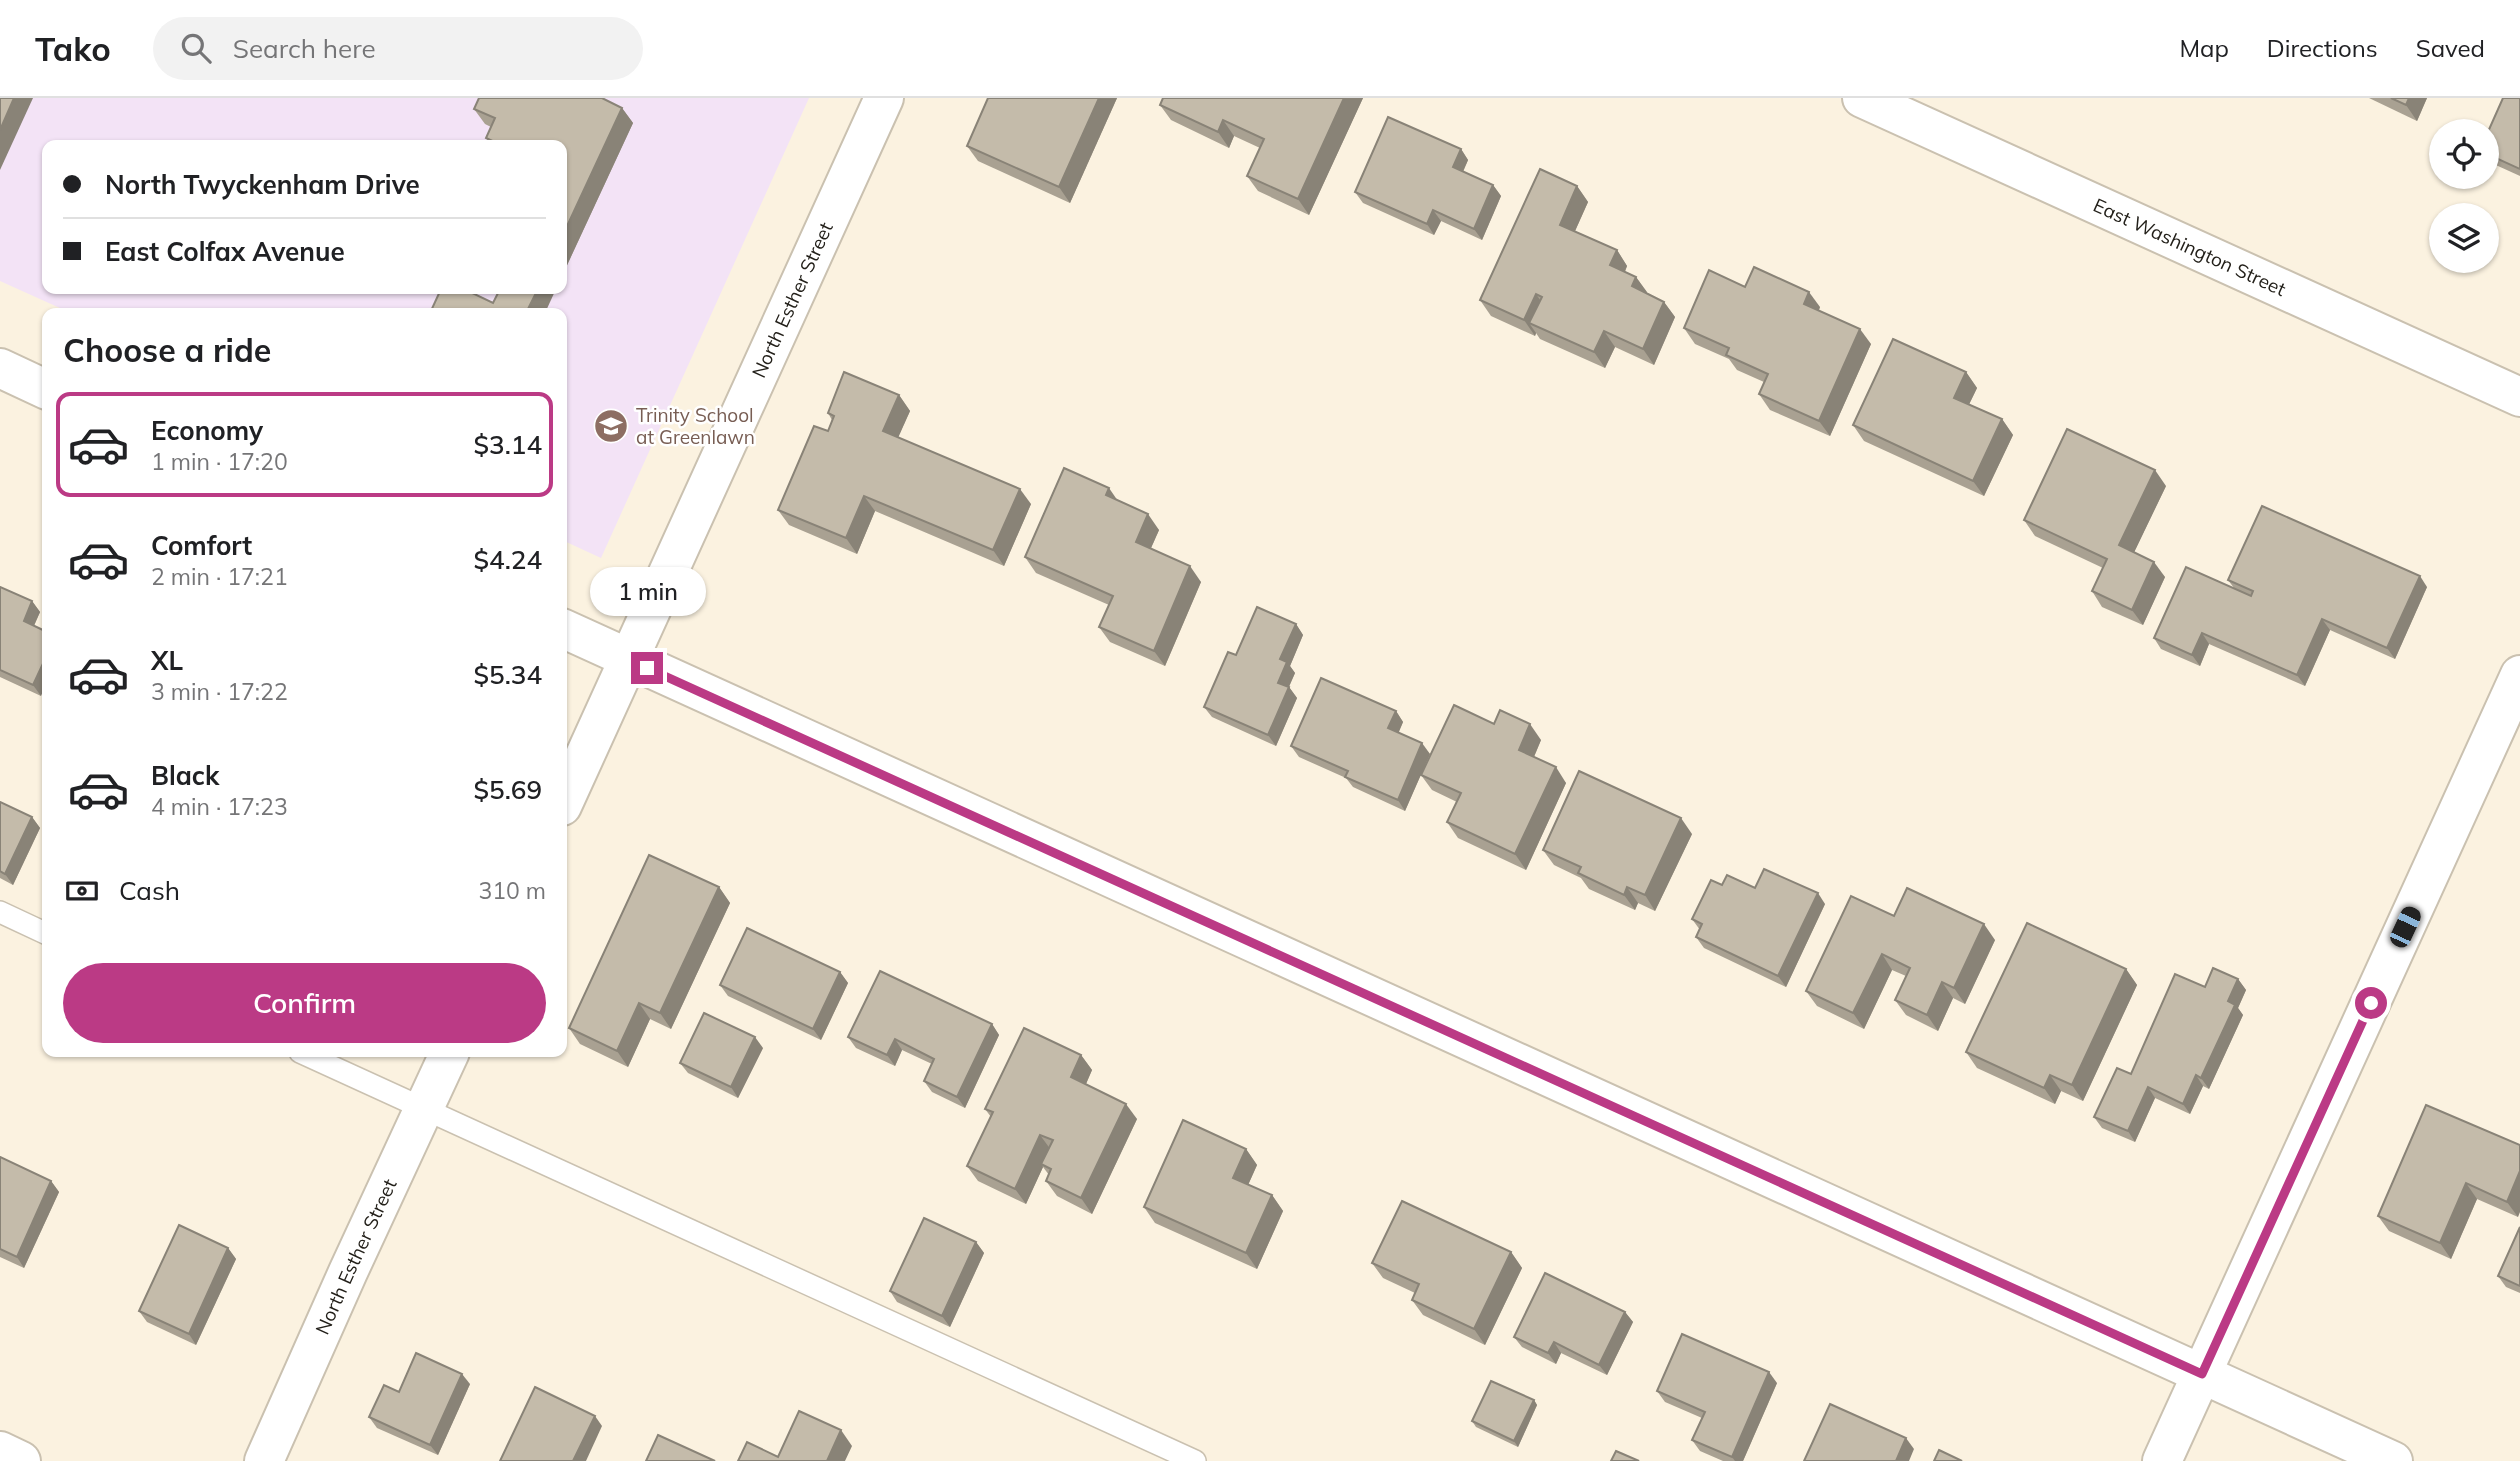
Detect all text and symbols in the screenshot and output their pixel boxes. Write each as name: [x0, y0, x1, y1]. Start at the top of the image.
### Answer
search box: [153, 17, 643, 80]
text: Tako: [35, 28, 111, 69]
icon: search: [177, 29, 215, 67]
text: Search here: [233, 32, 376, 65]
text: Map: [2179, 33, 2229, 63]
text: Directions: [2267, 33, 2378, 63]
text: Saved: [2416, 33, 2485, 63]
map controls: [2429, 119, 2499, 273]
button: locate: [2429, 119, 2499, 189]
text: North Twyckenham Drive: [105, 168, 420, 201]
street label: East Washington Street: [2090, 193, 2290, 301]
button: layers: [2429, 203, 2499, 273]
street label: North Esther Street: [746, 218, 838, 381]
text: East Colfax Avenue: [105, 235, 345, 268]
text: Choose a ride: [63, 330, 271, 370]
place label: Trinity School at Greenlawn: [636, 403, 755, 449]
school or university icon: Trinity School at Greenlawn: [592, 407, 630, 445]
icon: car: [67, 413, 130, 476]
text: Economy: [151, 414, 263, 447]
text: $3.14: [473, 428, 542, 461]
text: 1 min · 17:20: [151, 447, 288, 476]
icon: car: [67, 528, 130, 591]
text: Comfort: [151, 529, 252, 562]
text: $4.24: [473, 543, 542, 576]
text: 2 min · 17:21: [151, 562, 288, 591]
callout: 1 min: [589, 566, 705, 616]
text: 1 min: [618, 577, 678, 606]
icon: car: [67, 643, 130, 706]
text: XL: [151, 644, 183, 677]
route end: [631, 652, 663, 684]
text: $5.34: [473, 658, 542, 691]
text: 3 min · 17:22: [151, 677, 288, 706]
icon: car: [67, 758, 130, 821]
text: Black: [151, 759, 219, 792]
text: $5.69: [473, 773, 542, 806]
text: 4 min · 17:23: [151, 792, 288, 821]
icon: cash: [63, 872, 101, 910]
text: Cash: [119, 874, 180, 907]
text: 310 m: [478, 876, 546, 905]
car: [2387, 904, 2424, 950]
button: Confirm: [63, 963, 546, 1043]
route start: [2355, 987, 2387, 1019]
street label: North Esther Street: [310, 1175, 402, 1338]

